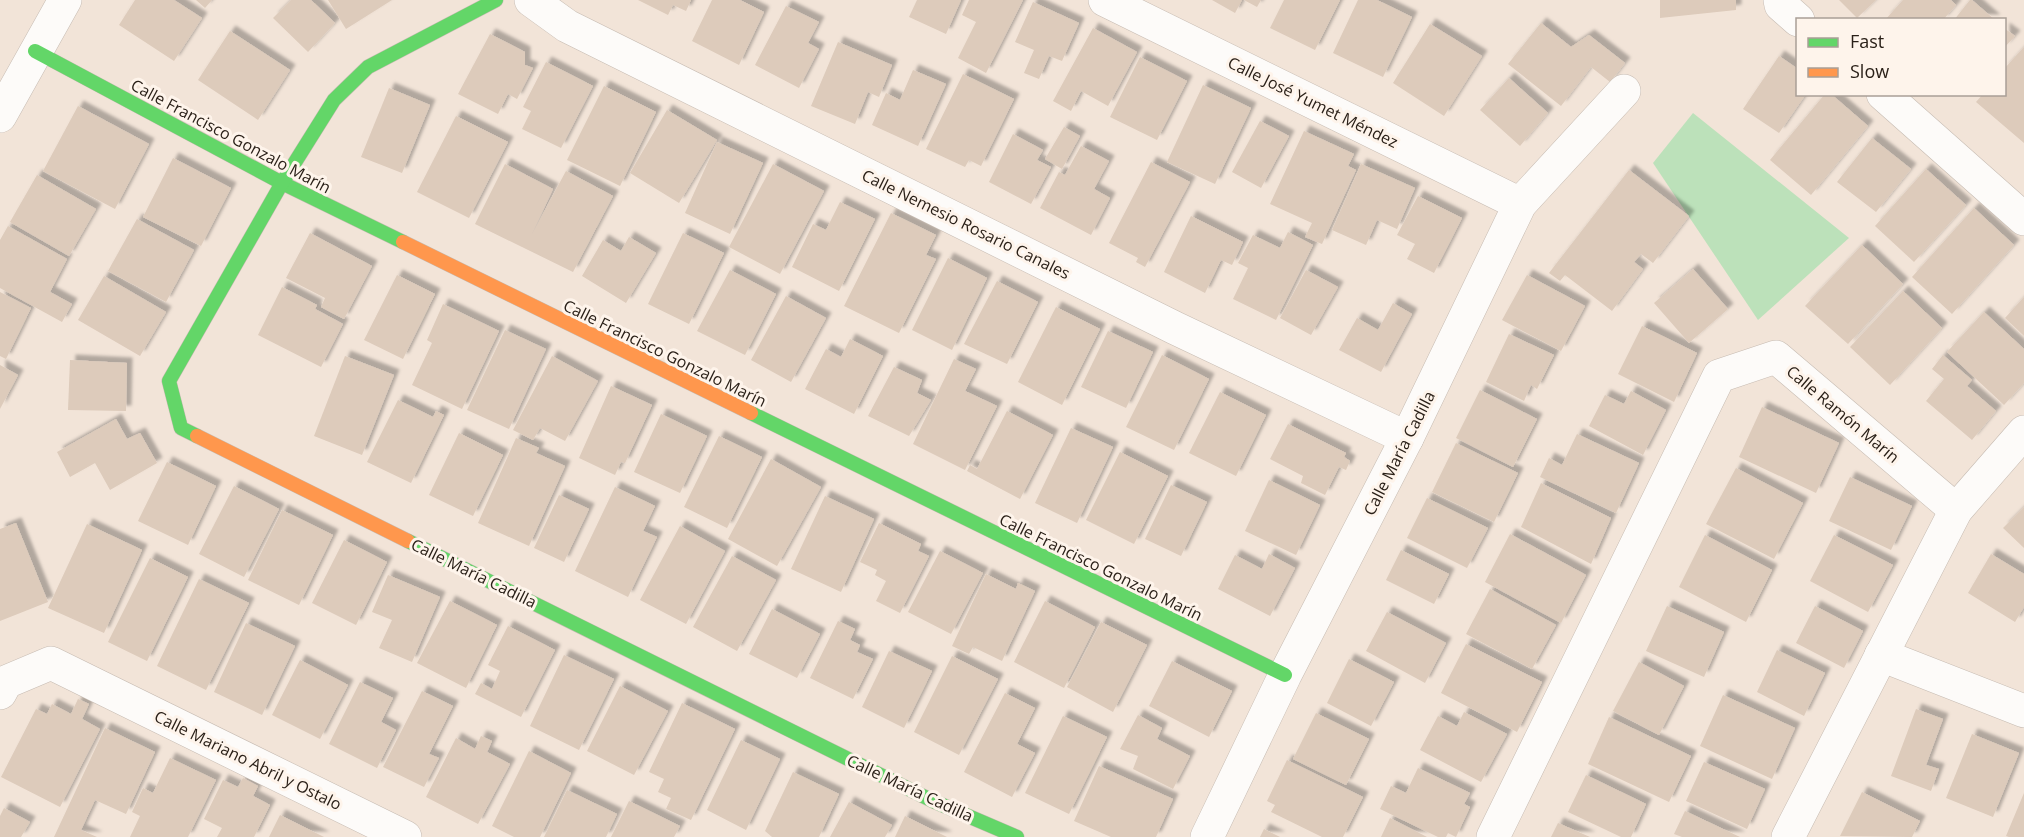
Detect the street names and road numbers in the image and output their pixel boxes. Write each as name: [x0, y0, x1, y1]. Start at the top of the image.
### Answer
street label: Calle José Yumet Méndez: [1224, 51, 1402, 153]
street label: Calle Francisco Gonzalo Marín: [127, 74, 335, 198]
street label: Calle Nemesio Rosario Canales: [858, 164, 1074, 284]
street label: Calle Francisco Gonzalo Marín: [560, 294, 770, 412]
street label: Calle Ramón Marín: [1782, 360, 1904, 468]
street label: Calle María Cadilla: [1358, 387, 1440, 519]
street label: Calle Francisco Gonzalo Marín: [996, 508, 1206, 626]
street label: Calle María Cadilla: [408, 533, 540, 613]
street label: Calle Mariano Abril y Ostalo: [151, 705, 345, 815]
street label: Calle María Cadilla: [843, 749, 977, 827]

